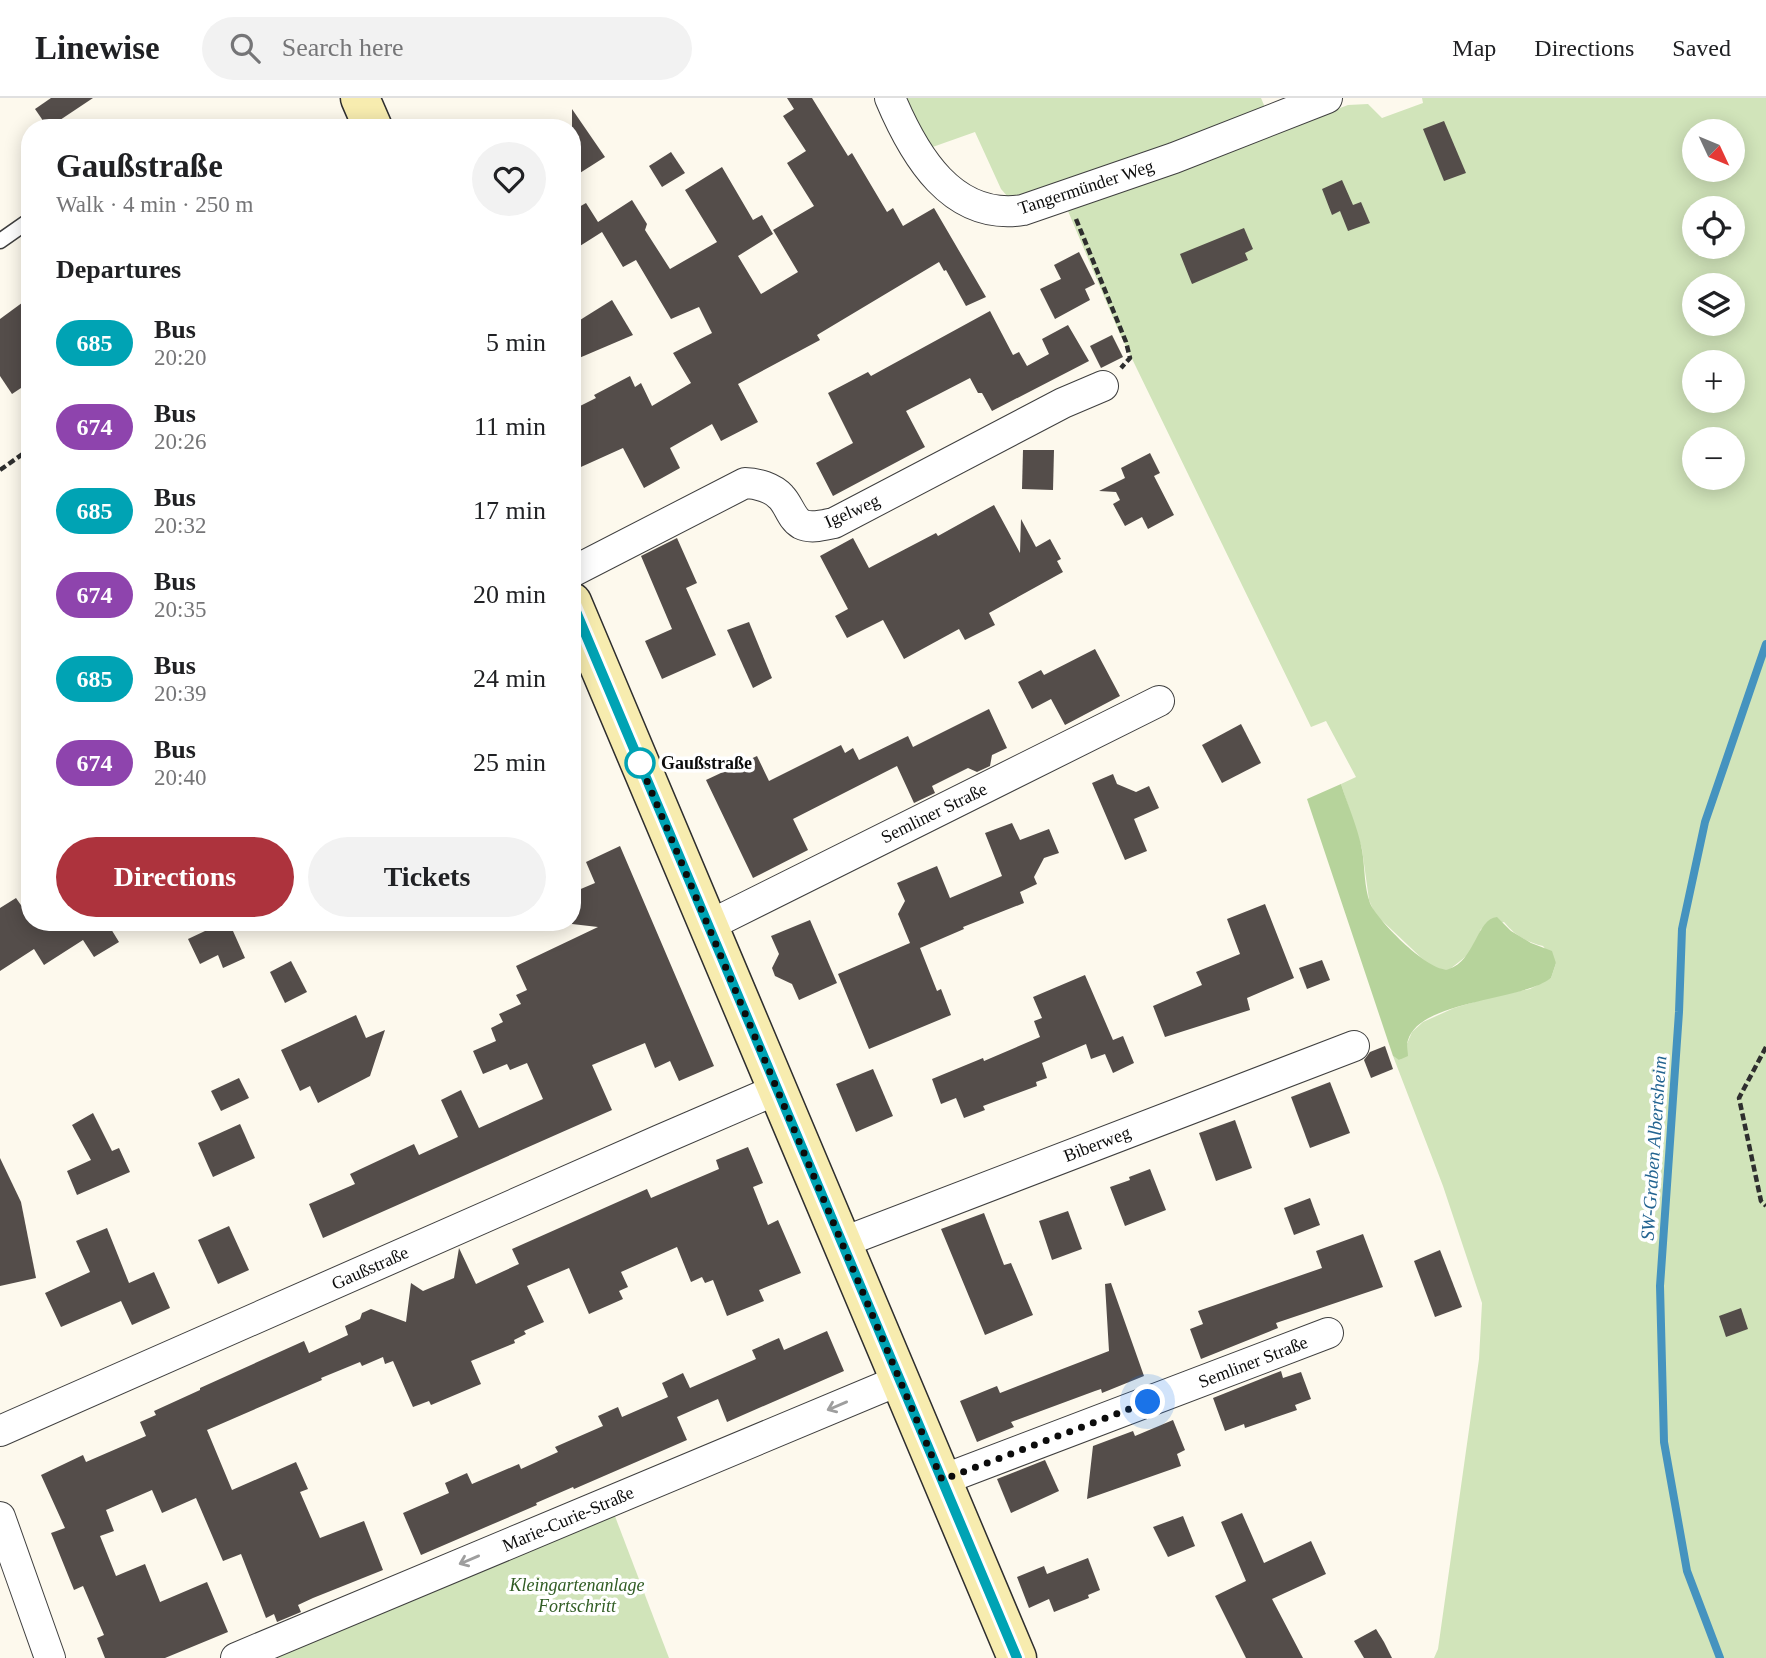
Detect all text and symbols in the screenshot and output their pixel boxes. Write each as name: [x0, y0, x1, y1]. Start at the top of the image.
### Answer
search box: [202, 17, 692, 80]
icon: search: [226, 29, 264, 67]
text: Linewise: [35, 30, 160, 66]
text: Search here: [282, 33, 404, 62]
text: Map: [1452, 35, 1496, 61]
text: Directions: [1534, 35, 1634, 61]
text: Saved: [1672, 35, 1731, 61]
north arrow: [1682, 119, 1745, 182]
map controls: [1682, 119, 1745, 490]
button: heart: [472, 142, 546, 216]
text: Gaußstraße: [56, 148, 223, 184]
street label: Tangermünder Weg: [1016, 156, 1156, 218]
text: Walk · 4 min · 250 m: [56, 192, 253, 217]
button: locate: [1682, 196, 1745, 259]
text: Departures: [56, 255, 181, 284]
button: layers: [1682, 273, 1745, 336]
text: Bus: [154, 315, 196, 344]
text: 5 min: [486, 328, 546, 357]
text: 685: [77, 330, 113, 356]
text: 20:20: [154, 345, 206, 370]
button: +: [1682, 350, 1745, 413]
text: Bus: [154, 399, 196, 428]
text: 11 min: [474, 412, 546, 441]
text: 674: [77, 414, 113, 440]
button: −: [1682, 427, 1745, 490]
text: 20:26: [154, 429, 206, 454]
text: Bus: [154, 483, 196, 512]
street label: Igelweg: [821, 490, 883, 532]
text: 17 min: [473, 496, 546, 525]
text: 685: [77, 498, 113, 524]
text: 20:32: [154, 513, 206, 538]
text: Bus: [154, 567, 196, 596]
text: 20 min: [473, 580, 546, 609]
text: 674: [77, 582, 113, 608]
text: 20:35: [154, 597, 206, 622]
text: Bus: [154, 651, 196, 680]
text: 24 min: [473, 664, 546, 693]
text: 685: [77, 666, 113, 692]
text: 20:39: [154, 681, 206, 706]
text: Bus: [154, 735, 196, 764]
text: 25 min: [473, 748, 546, 777]
marker: Gaußstraße: [625, 748, 655, 778]
text: 674: [77, 750, 113, 776]
place label: Gaußstraße: [661, 753, 752, 773]
text: 20:40: [154, 765, 206, 790]
street label: Semliner Straße: [878, 779, 990, 847]
button: Directions: [56, 837, 294, 917]
button: Tickets: [308, 837, 546, 917]
water label: SW-Graben Albertsheim: [1637, 1055, 1670, 1241]
street label: Biberweg: [1061, 1122, 1133, 1166]
street label: Gaußstraße: [328, 1242, 412, 1294]
street label: Semliner Straße: [1196, 1332, 1310, 1392]
your location: [1130, 1384, 1165, 1419]
one-way arrow: [826, 1401, 848, 1414]
street label: Marie-Curie-Straße: [499, 1482, 637, 1556]
one-way arrow: [458, 1555, 480, 1568]
park label: Kleingartenanlage Fortschritt: [509, 1575, 645, 1616]

